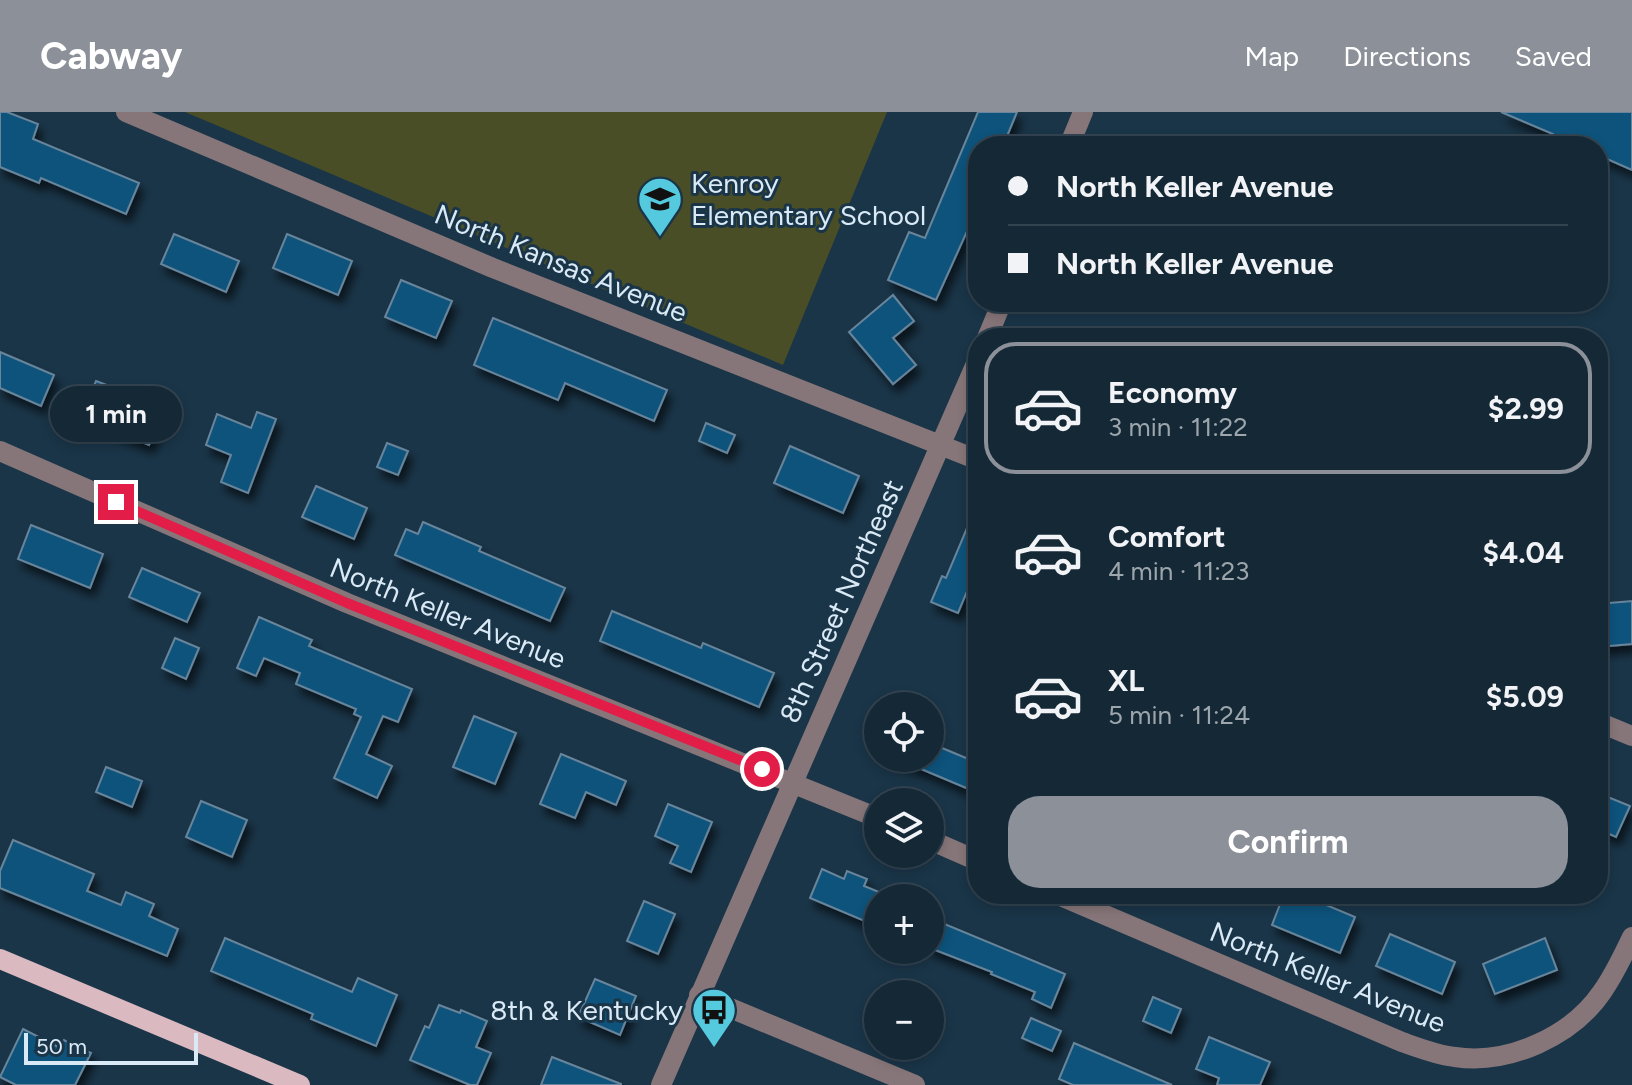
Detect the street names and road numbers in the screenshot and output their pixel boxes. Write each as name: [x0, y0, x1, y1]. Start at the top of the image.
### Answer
street label: North Kansas Avenue: [430, 197, 692, 329]
street label: 8th Street Northeast: [772, 474, 910, 728]
street label: North Keller Avenue: [325, 550, 571, 676]
street label: North Keller Avenue: [1205, 914, 1451, 1040]

